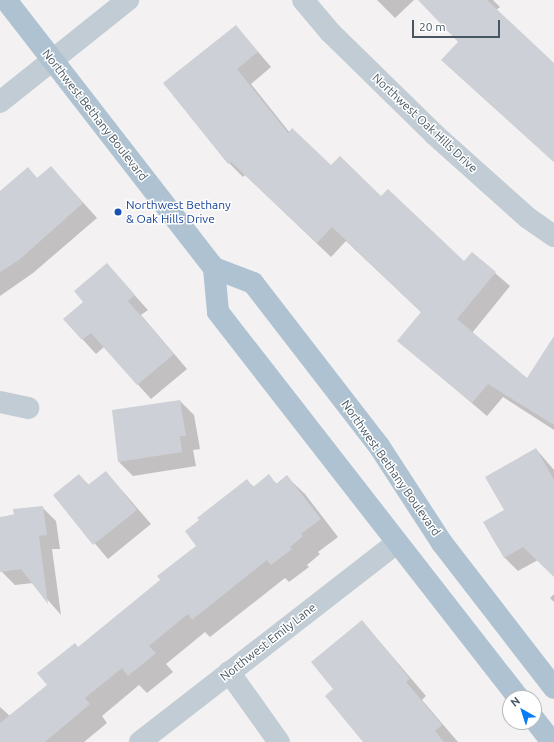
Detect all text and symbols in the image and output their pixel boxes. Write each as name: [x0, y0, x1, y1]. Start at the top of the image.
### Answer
scale bar: [414, 12, 502, 38]
text: 20 m: [419, 20, 446, 33]
street label: Northwest Bethany Boulevard: [39, 47, 151, 183]
street label: Northwest Oak Hills Drive: [369, 71, 481, 175]
place label: Northwest Bethany & Oak Hills Drive: [126, 198, 231, 226]
marker: Northwest Bethany & Oak Hills Drive: [113, 207, 123, 217]
street label: Northwest Bethany Boulevard: [339, 397, 443, 539]
street label: Northwest Emily Lane: [217, 600, 319, 684]
north arrow: [502, 690, 542, 730]
text: N: [508, 694, 522, 709]

